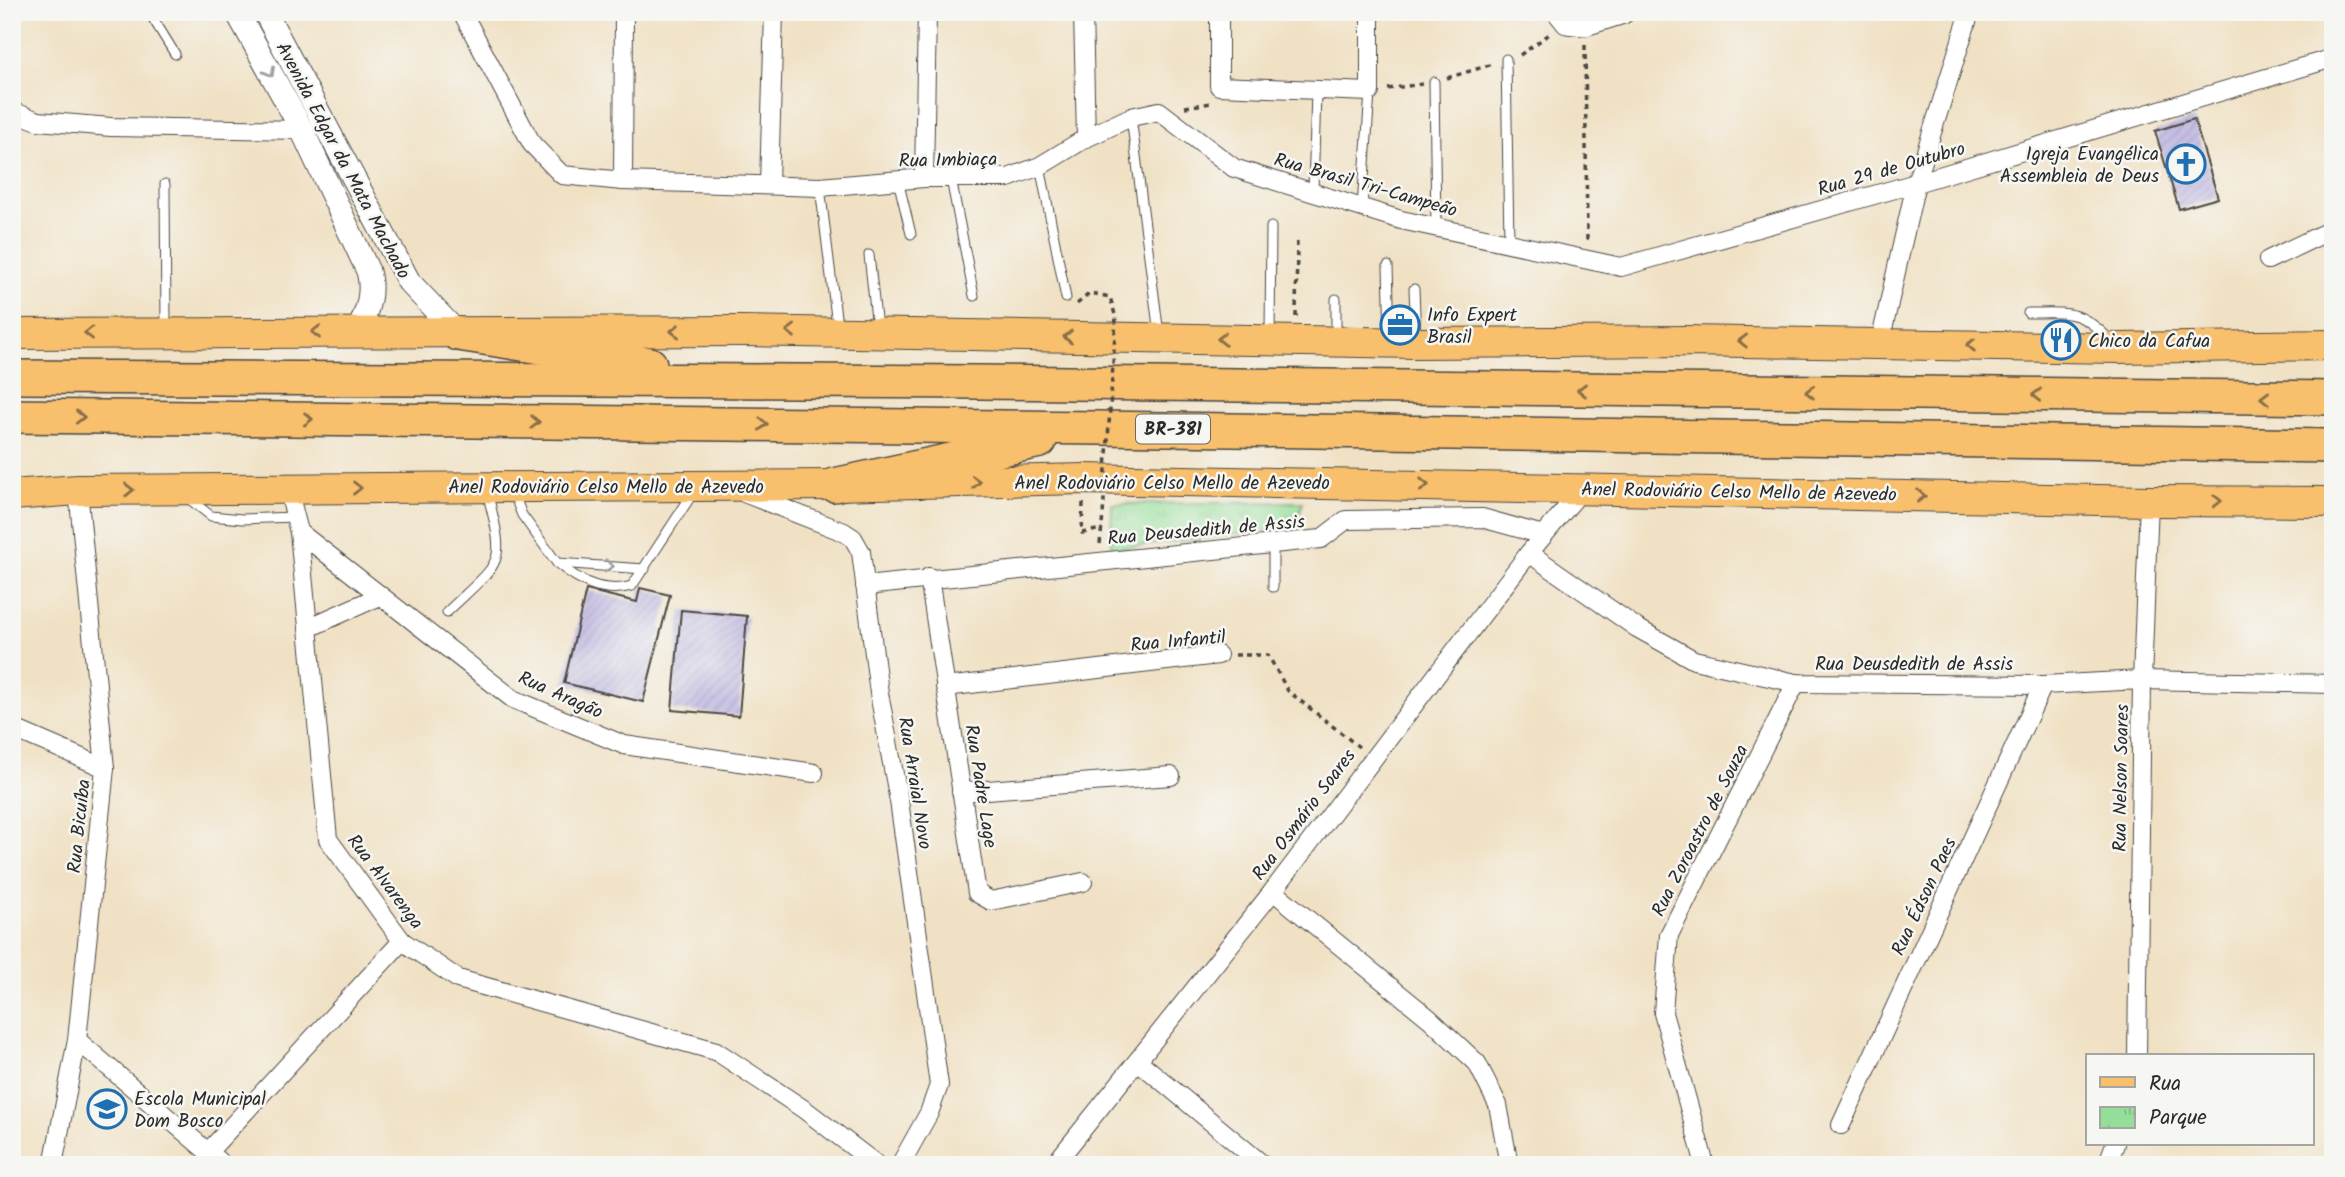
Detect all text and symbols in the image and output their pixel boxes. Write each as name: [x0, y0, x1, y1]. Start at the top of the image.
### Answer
street label: Avenida Edgar da Mata Machado: [267, 37, 418, 285]
one-way arrow: [262, 65, 275, 77]
street label: Rua 29 de Outubro: [1814, 134, 1969, 205]
place label: Igreja Evangélica Assembleia de Deus: [2000, 140, 2159, 192]
church icon: Igreja Evangélica Assembleia de Deus: [2165, 143, 2207, 185]
street label: Rua Imbiaça: [898, 145, 998, 177]
street label: Rua Brasil Tri-Campeão: [1270, 145, 1461, 226]
place label: Info Expert Brasil: [1427, 301, 1518, 353]
office icon: Info Expert Brasil: [1379, 304, 1421, 346]
restaurant icon: Chico da Cafua: [2040, 319, 2082, 361]
one-way arrow: [310, 324, 321, 340]
one-way arrow: [669, 324, 680, 339]
one-way arrow: [785, 324, 796, 339]
one-way arrow: [83, 325, 93, 341]
place label: Chico da Cafua: [2088, 327, 2210, 357]
one-way arrow: [1062, 329, 1073, 344]
one-way arrow: [1216, 332, 1227, 347]
one-way arrow: [1737, 333, 1748, 349]
one-way arrow: [1965, 337, 1976, 352]
one-way arrow: [1576, 382, 1587, 397]
one-way arrow: [1804, 385, 1815, 400]
one-way arrow: [2031, 387, 2042, 403]
one-way arrow: [2259, 390, 2269, 406]
one-way arrow: [76, 409, 86, 425]
one-way arrow: [303, 411, 314, 427]
one-way arrow: [530, 414, 541, 429]
road number: BR-381: [1136, 414, 1210, 444]
one-way arrow: [758, 416, 769, 432]
street label: Anel Rodoviário Celso Mello de Azevedo: [1014, 469, 1330, 499]
street label: Anel Rodoviário Celso Mello de Azevedo: [448, 473, 764, 503]
one-way arrow: [971, 474, 982, 489]
street label: Anel Rodoviário Celso Mello de Azevedo: [1581, 475, 1897, 511]
one-way arrow: [1419, 477, 1430, 493]
one-way arrow: [352, 480, 363, 496]
one-way arrow: [125, 482, 135, 498]
one-way arrow: [1915, 488, 1926, 503]
one-way arrow: [2212, 493, 2223, 509]
street label: Rua Deusdedith de Assis: [1106, 507, 1306, 555]
one-way arrow: [604, 559, 615, 574]
street label: Rua Infantil: [1129, 623, 1227, 661]
street label: Rua Deusdedith de Assis: [1815, 650, 2013, 680]
street label: Rua Aragão: [513, 664, 607, 728]
street label: Rua Nelson Soares: [2106, 704, 2138, 852]
street label: Rua Arraial Novo: [889, 715, 939, 852]
street label: Rua Padre Lage: [955, 722, 1005, 851]
street label: Rua Zoroastro de Souza: [1644, 740, 1757, 922]
street label: Rua Osmário Soares: [1245, 743, 1364, 887]
street label: Rua Bicuíba: [60, 778, 100, 875]
street label: Rua Alvarenga: [338, 828, 430, 936]
street label: Rua Édson Paes: [1884, 833, 1965, 961]
legend: [2086, 1054, 2314, 1146]
text: Rua: [2149, 1068, 2181, 1101]
place label: Escola Municipal Dom Bosco: [134, 1085, 266, 1137]
school or university icon: Escola Municipal Dom Bosco: [86, 1088, 128, 1130]
text: Parque: [2149, 1102, 2207, 1135]

